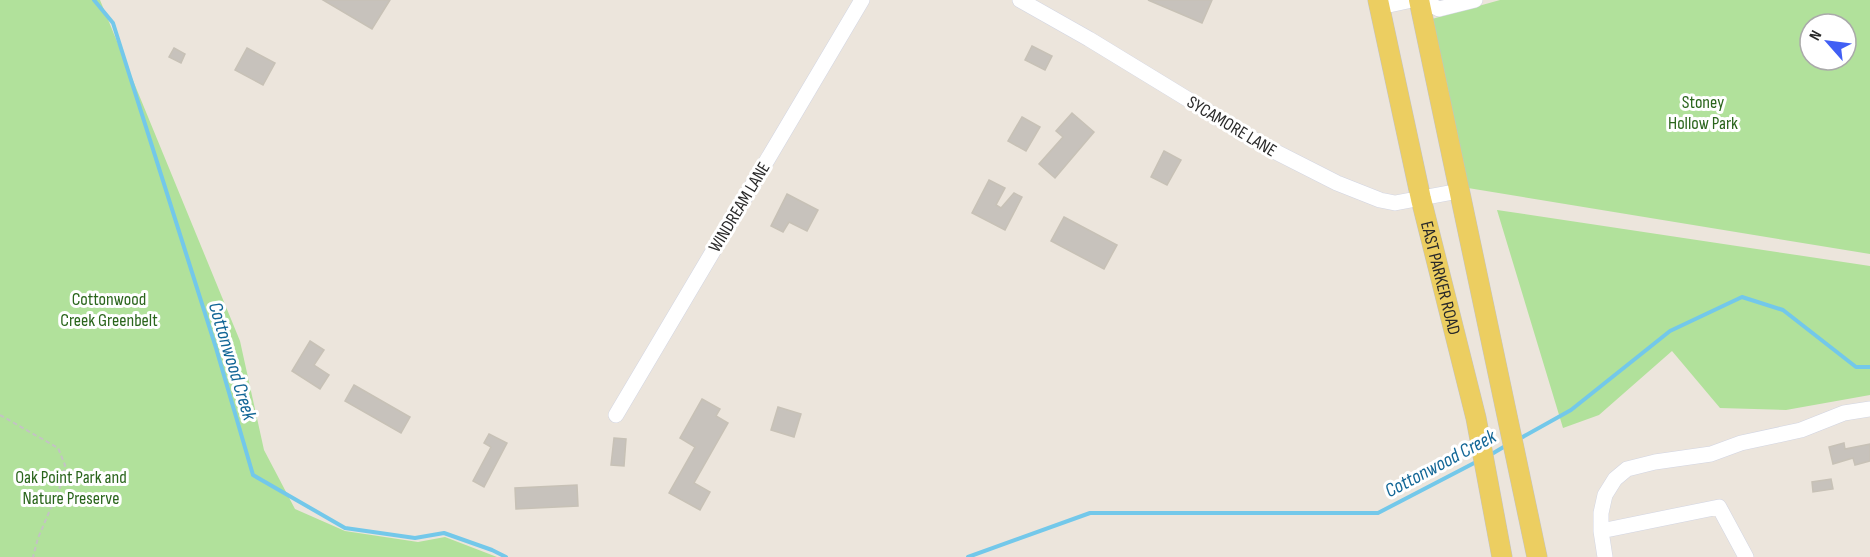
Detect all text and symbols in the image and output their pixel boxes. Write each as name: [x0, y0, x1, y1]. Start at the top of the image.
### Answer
north arrow: [1798, 12, 1858, 72]
text: N: [1806, 27, 1826, 44]
street label: SYCAMORE LANE: [1183, 92, 1280, 161]
park label: Stoney Hollow Park: [1668, 92, 1738, 134]
street label: WINDREAM LANE: [704, 158, 775, 256]
street label: EAST PARKER ROAD: [1416, 219, 1465, 337]
park label: Cottonwood Creek Greenbelt: [60, 289, 158, 331]
water label: Cottonwood Creek: [203, 299, 262, 424]
water label: Cottonwood Creek: [1381, 424, 1501, 503]
park label: Oak Point Park and Nature Preserve: [15, 467, 127, 509]

